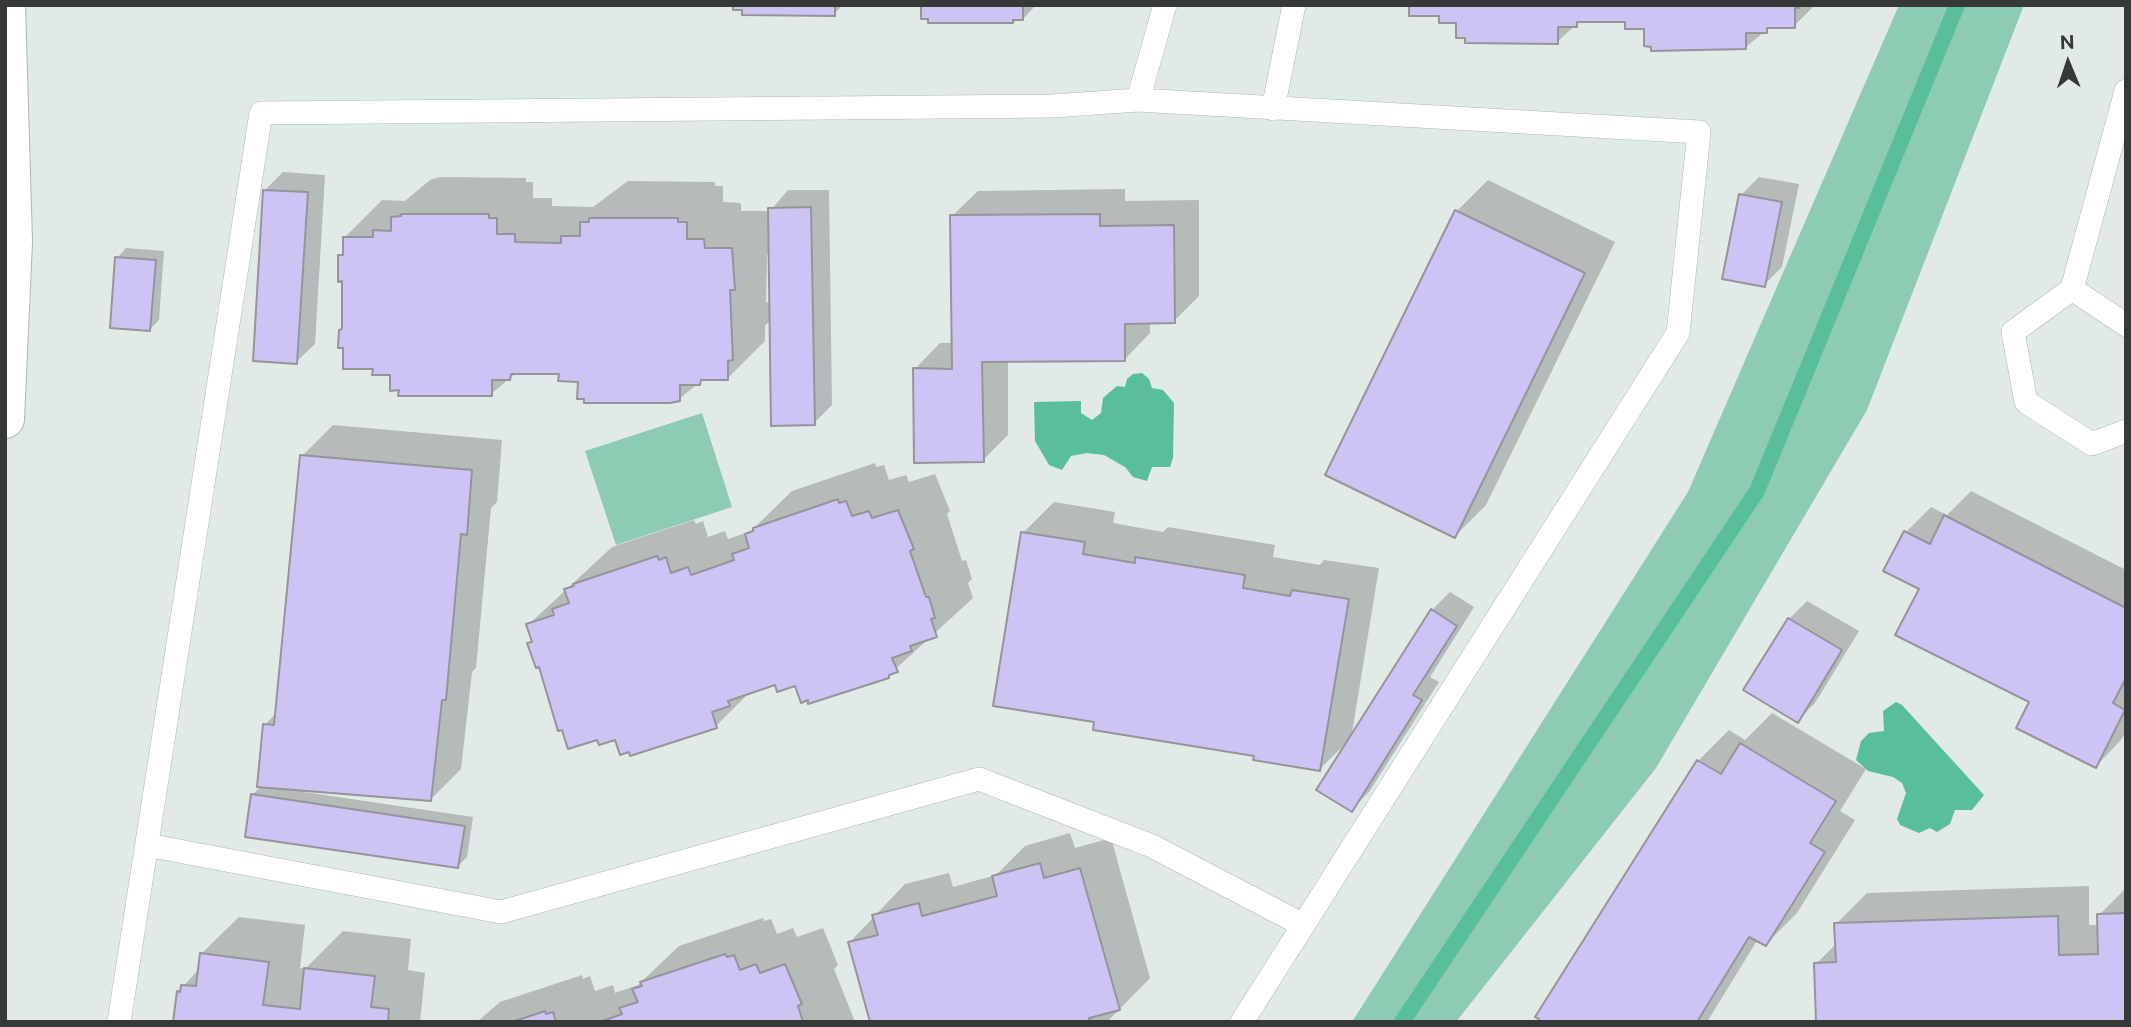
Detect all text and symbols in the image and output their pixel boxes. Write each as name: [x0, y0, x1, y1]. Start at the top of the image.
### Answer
north arrow: [2033, 28, 2103, 98]
text: N: [2059, 31, 2075, 53]

